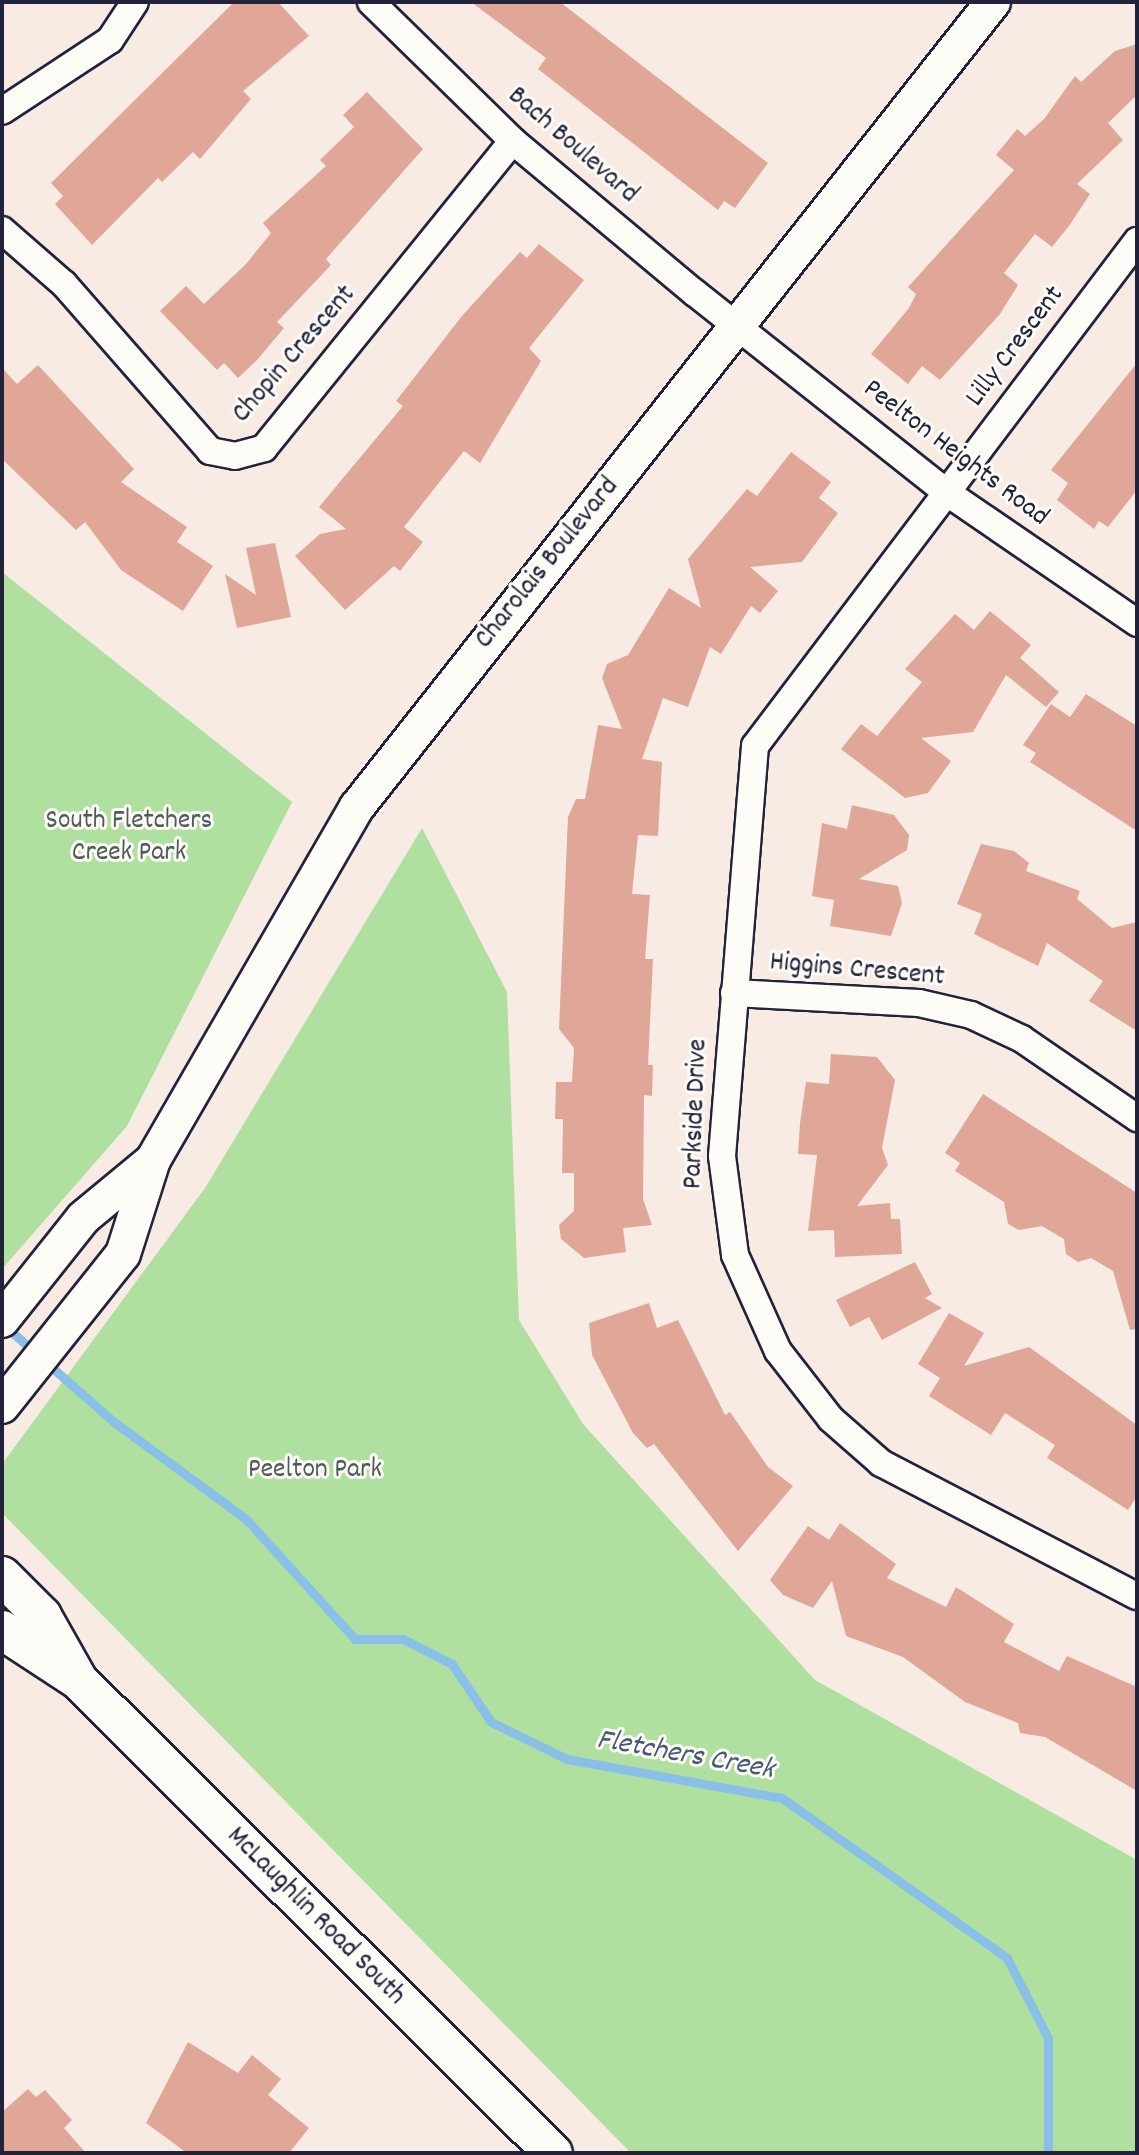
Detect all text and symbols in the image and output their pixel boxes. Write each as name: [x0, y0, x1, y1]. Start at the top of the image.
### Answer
street label: Bach Boulevard: [500, 80, 644, 212]
street label: Chopin Crescent: [226, 279, 364, 431]
street label: Lilly Crescent: [960, 280, 1072, 414]
street label: Peelton Heights Road: [855, 373, 1055, 535]
street label: Charolais Boulevard: [469, 471, 627, 657]
park label: South Fletchers Creek Park: [46, 805, 212, 871]
street label: Higgins Crescent: [768, 947, 946, 995]
street label: Parkside Drive: [678, 1038, 716, 1190]
park label: Peelton Park: [248, 1454, 382, 1488]
water label: Fletchers Creek: [594, 1724, 776, 1790]
street label: McLaughlin Road South: [218, 1820, 412, 2014]

